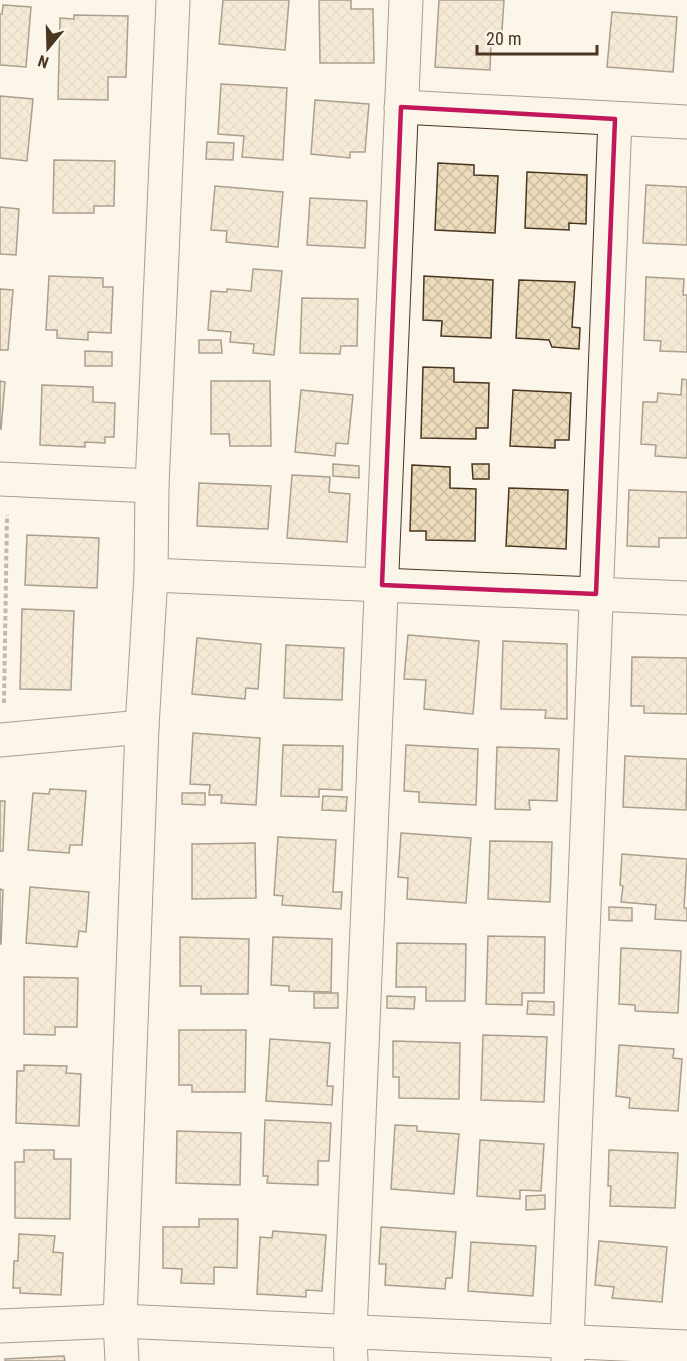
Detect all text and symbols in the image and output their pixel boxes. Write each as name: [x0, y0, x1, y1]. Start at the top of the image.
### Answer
north arrow: [18, 18, 78, 78]
scale bar: [477, 18, 597, 56]
text: 20 m: [486, 28, 521, 49]
text: N: [36, 51, 51, 72]

